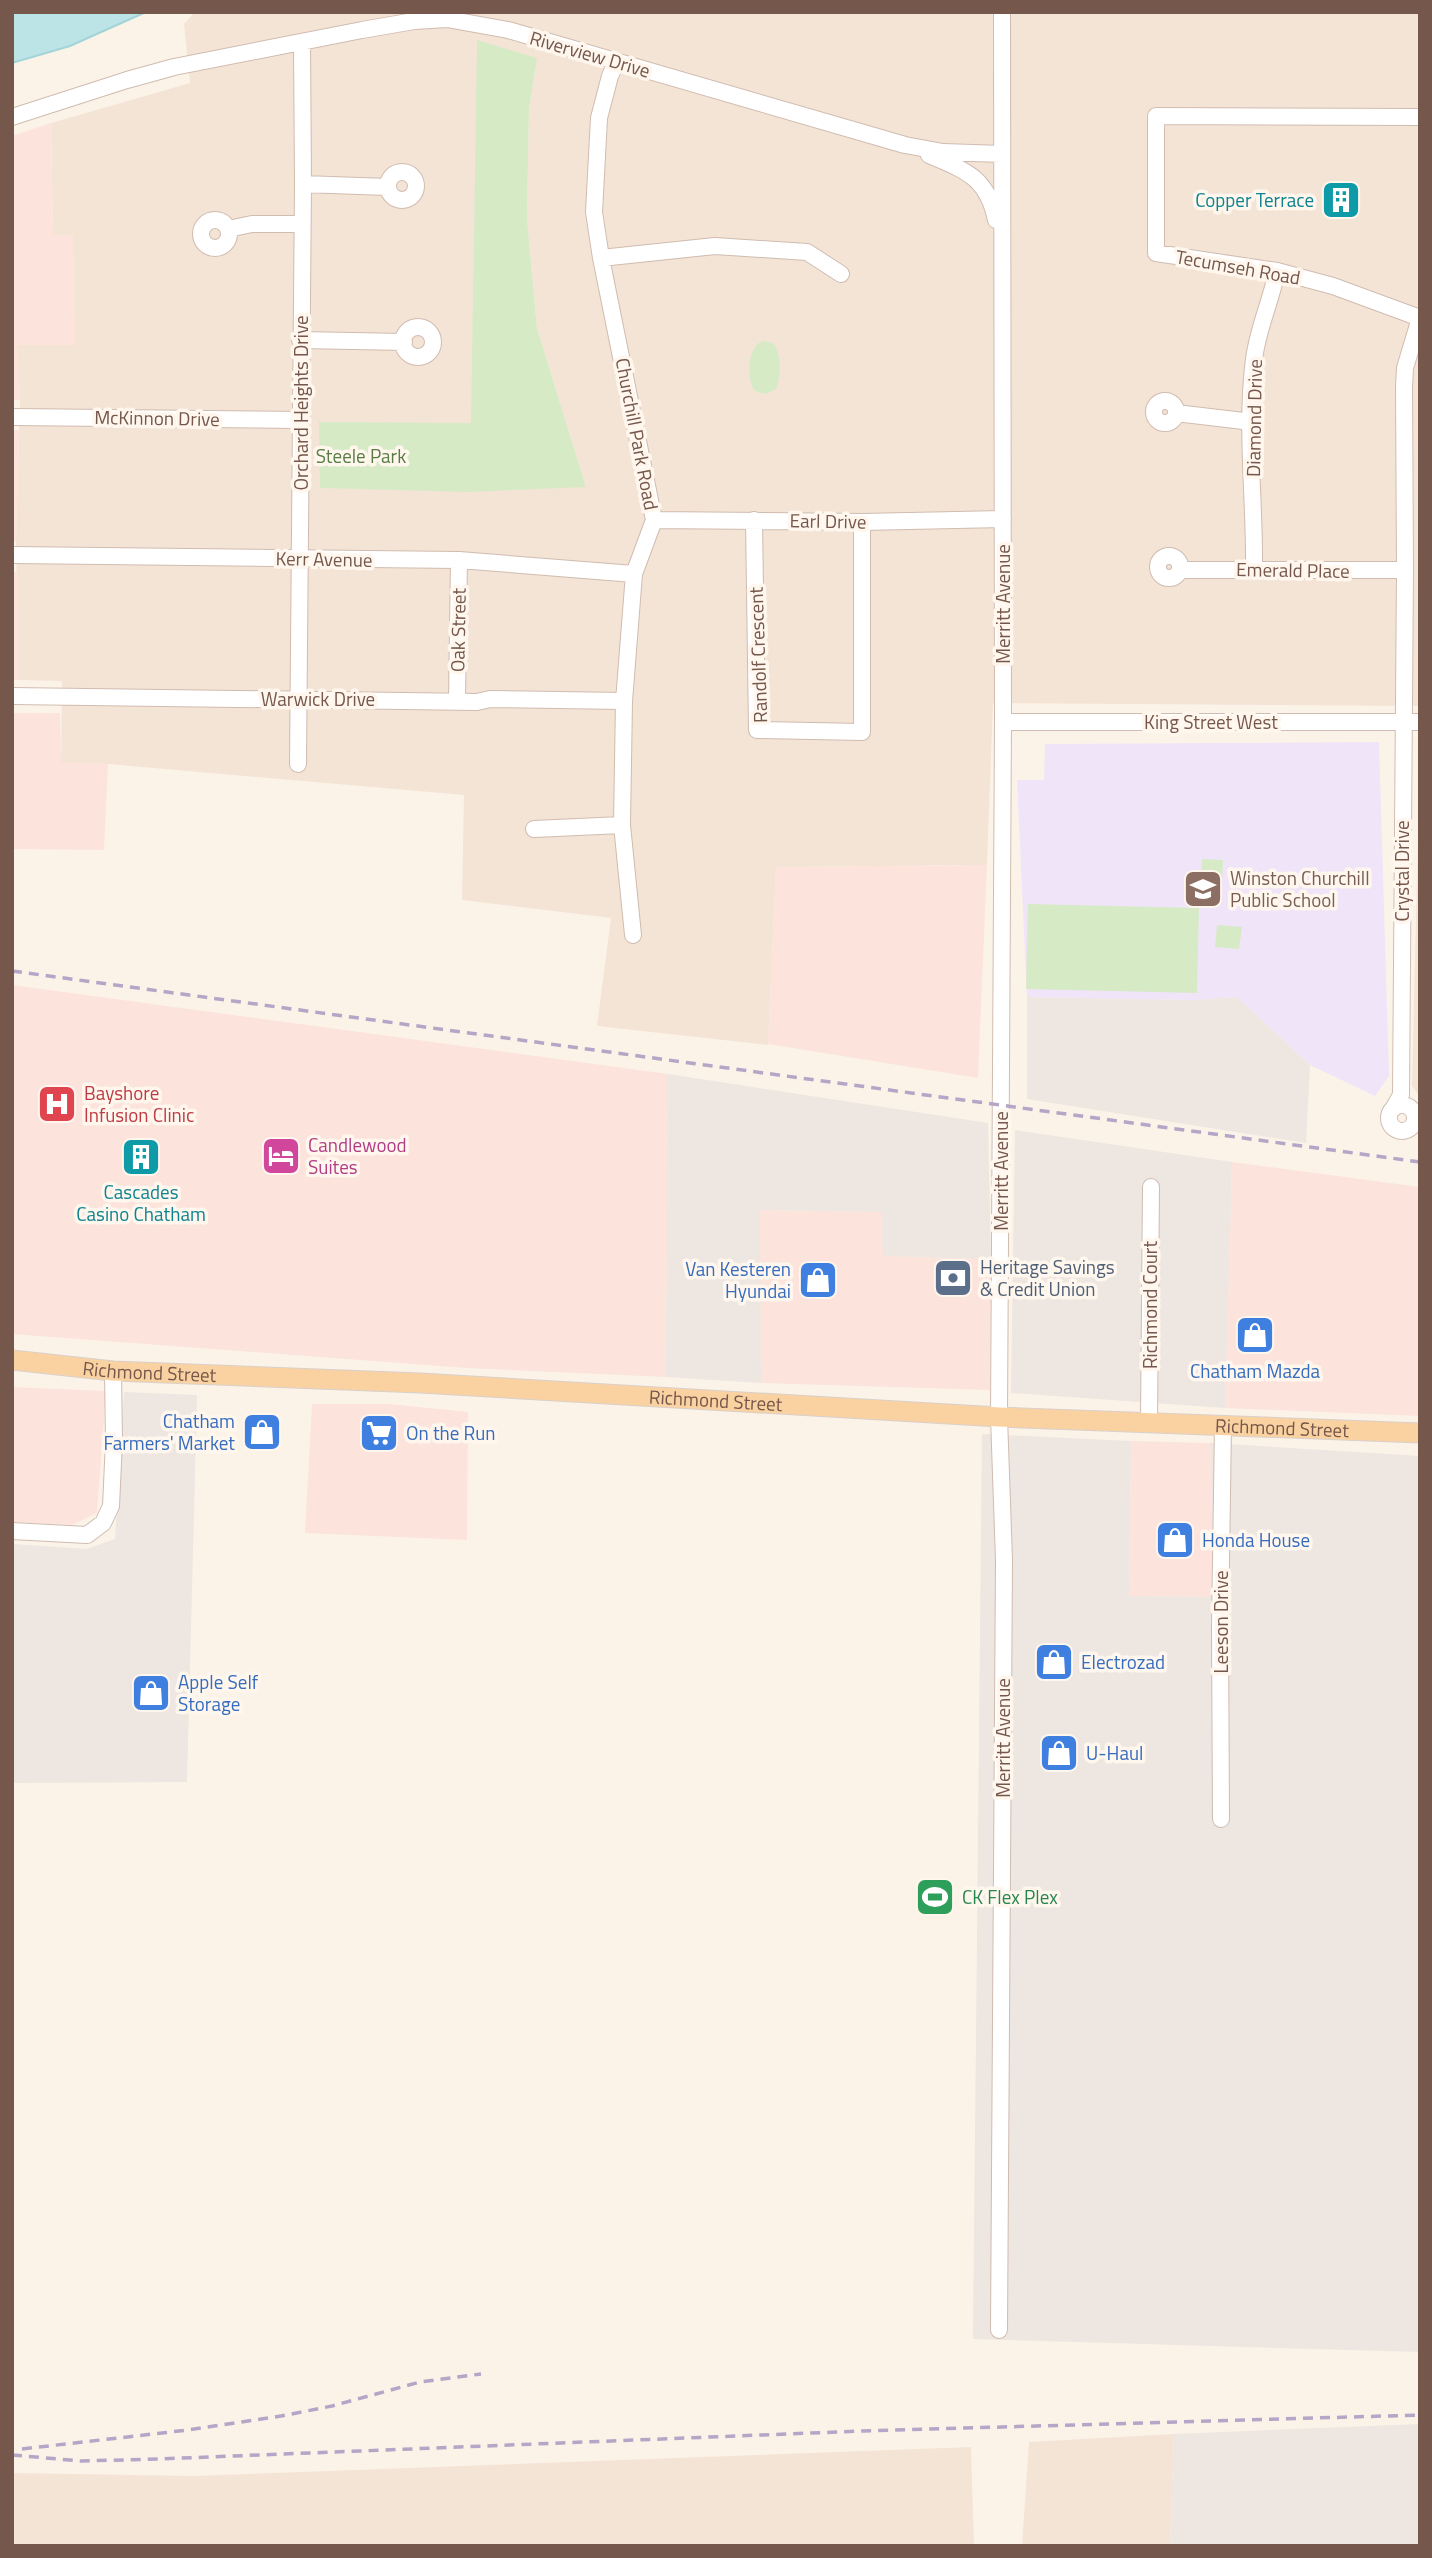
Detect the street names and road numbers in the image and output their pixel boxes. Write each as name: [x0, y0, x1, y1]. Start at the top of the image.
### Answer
street label: Riverview Drive: [527, 22, 654, 85]
street label: Tecumseh Road: [1173, 241, 1303, 292]
street label: Orchard Heights Drive: [286, 315, 315, 491]
street label: Churchill Park Road: [609, 355, 666, 512]
street label: Diamond Drive: [1238, 359, 1269, 477]
street label: McKinnon Drive: [94, 402, 220, 433]
street label: Earl Drive: [789, 505, 867, 536]
street label: Kerr Avenue: [275, 543, 373, 574]
street label: Merritt Avenue: [988, 544, 1017, 664]
street label: Emerald Place: [1236, 554, 1350, 585]
street label: Randolf Crescent: [741, 586, 774, 723]
street label: Oak Street: [442, 587, 473, 672]
street label: Warwick Drive: [261, 684, 375, 713]
street label: King Street West: [1144, 707, 1278, 736]
street label: Crystal Drive: [1387, 820, 1416, 922]
street label: Merritt Avenue: [986, 1111, 1015, 1231]
street label: Richmond Court: [1135, 1241, 1164, 1369]
street label: Richmond Street: [81, 1353, 217, 1389]
street label: Richmond Street: [648, 1381, 784, 1418]
street label: Richmond Street: [1215, 1410, 1350, 1444]
street label: Leeson Drive: [1206, 1571, 1235, 1674]
street label: Merritt Avenue: [988, 1678, 1017, 1798]

